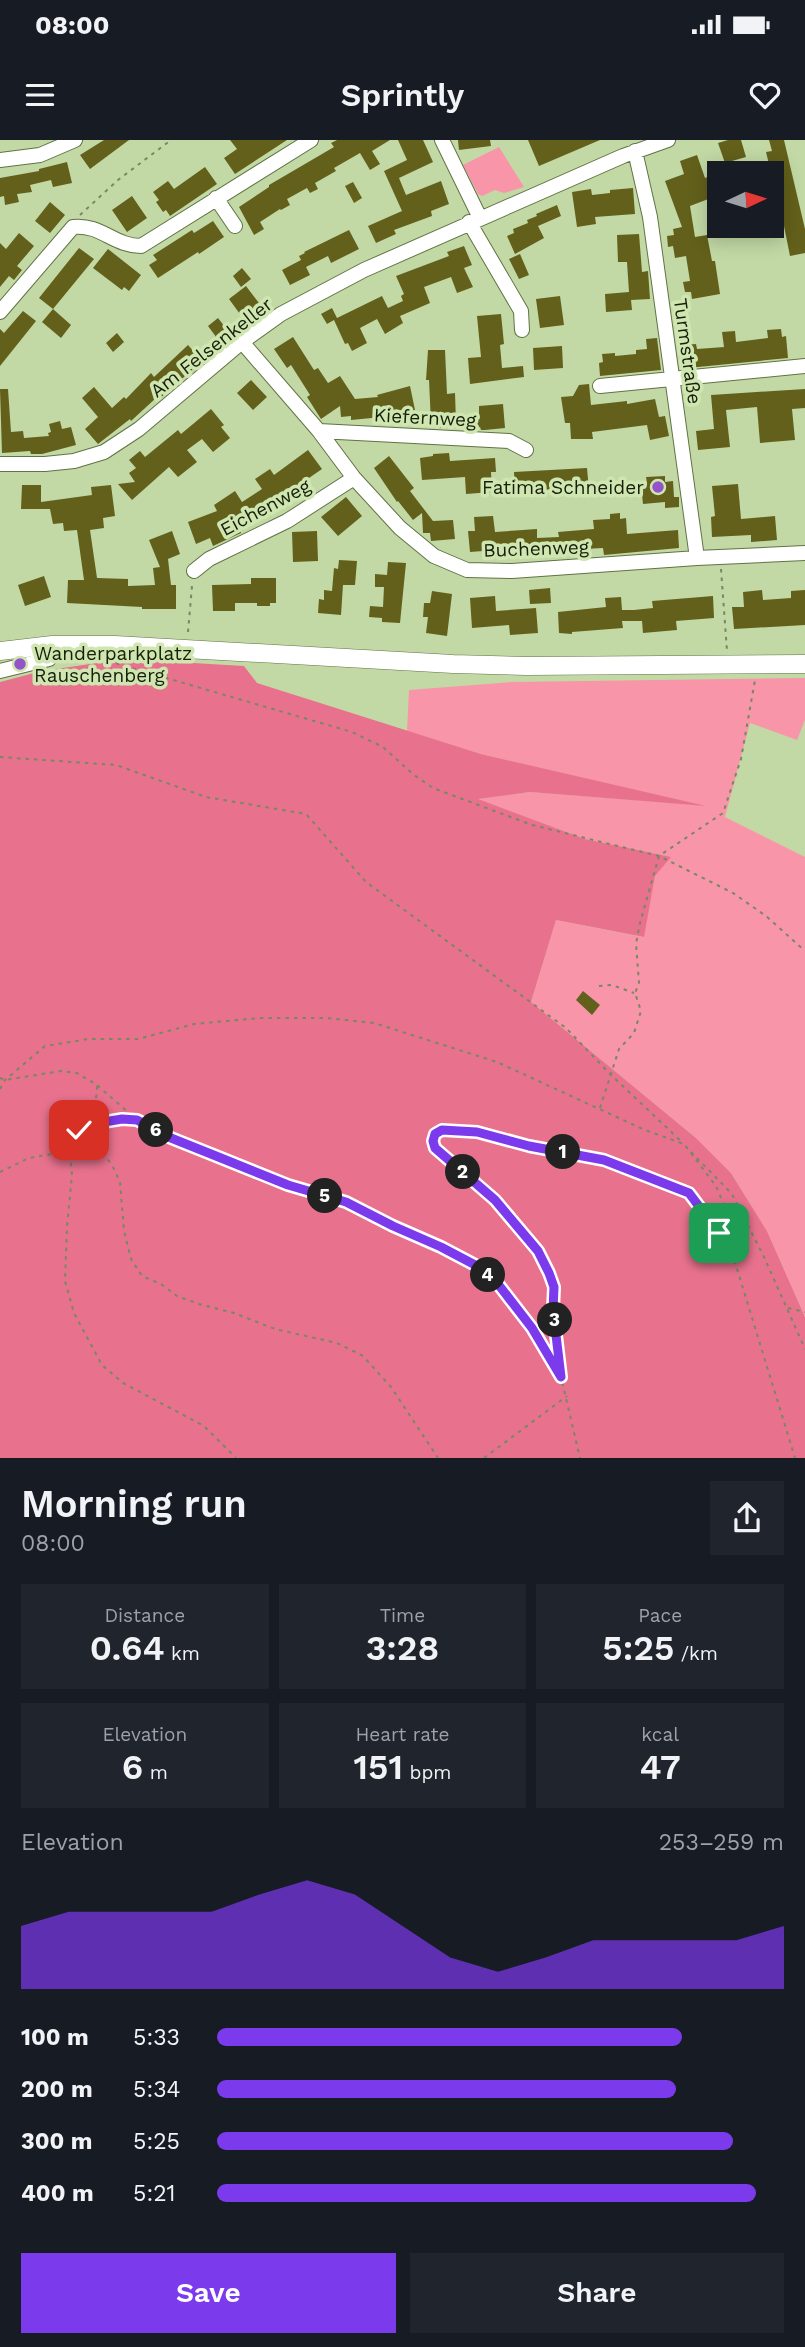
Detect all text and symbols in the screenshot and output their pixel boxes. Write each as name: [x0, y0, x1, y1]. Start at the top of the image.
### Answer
text: 08:00: [35, 10, 109, 40]
icon: menu: [21, 76, 59, 114]
text: Sprintly: [341, 76, 464, 114]
icon: heart: [746, 76, 784, 114]
north arrow: [707, 161, 784, 238]
map controls: [707, 161, 784, 238]
street label: Am Felsenkeller: [146, 292, 277, 402]
street label: Turmstraße: [669, 297, 706, 406]
street label: Kiefernweg: [373, 403, 478, 432]
street label: Eichenweg: [216, 474, 315, 541]
place label: Fatima Schneider: [482, 476, 644, 499]
marker: Fatima Schneider: [650, 479, 666, 495]
street label: Buchenweg: [483, 535, 590, 562]
place label: Wanderparkplatz Rauschenberg: [34, 642, 192, 687]
marker: Wanderparkplatz Rauschenberg: [12, 656, 28, 672]
pin: [49, 1100, 109, 1160]
icon: check: [60, 1111, 98, 1149]
pin: 6: [138, 1112, 174, 1147]
text: 6: [150, 1118, 161, 1141]
pin: 1: [546, 1135, 580, 1170]
text: 1: [558, 1140, 567, 1163]
pin: 2: [446, 1154, 480, 1190]
text: 2: [457, 1160, 468, 1183]
pin: 5: [308, 1178, 342, 1214]
text: 5: [319, 1184, 330, 1207]
pin: [689, 1203, 749, 1263]
icon: arrive: [700, 1214, 738, 1252]
pin: 4: [470, 1258, 505, 1292]
text: 4: [481, 1263, 494, 1286]
pin: 3: [538, 1302, 572, 1338]
text: 3: [549, 1308, 560, 1331]
button: share: [710, 1481, 784, 1555]
text: Morning run: [21, 1482, 247, 1526]
text: 08:00: [21, 1530, 85, 1557]
text: Distance: [104, 1604, 185, 1627]
text: Time: [380, 1604, 425, 1627]
text: Pace: [638, 1604, 682, 1627]
text: 0.64: [90, 1627, 165, 1669]
text: 3:28: [366, 1627, 439, 1669]
text: 5:25: [602, 1627, 674, 1669]
text: km: [165, 1642, 200, 1665]
text: /km: [674, 1642, 718, 1665]
text: Elevation: [102, 1723, 187, 1746]
text: Heart rate: [356, 1723, 449, 1746]
text: kcal: [641, 1723, 679, 1746]
text: 6: [122, 1746, 143, 1788]
text: 151: [354, 1746, 403, 1788]
text: 47: [640, 1746, 681, 1788]
text: m: [143, 1761, 168, 1784]
text: bpm: [403, 1761, 451, 1784]
text: Elevation: [21, 1829, 124, 1856]
text: 253–259 m: [659, 1829, 784, 1856]
text: 100 m: [21, 2024, 89, 2051]
text: 5:33: [133, 2024, 180, 2051]
text: 200 m: [21, 2076, 93, 2103]
text: 5:34: [133, 2076, 181, 2103]
text: 300 m: [21, 2128, 92, 2155]
text: 5:25: [133, 2128, 180, 2155]
text: 400 m: [21, 2180, 94, 2207]
text: 5:21: [133, 2180, 176, 2207]
button: Save: [21, 2253, 396, 2333]
button: Share: [410, 2253, 784, 2333]

